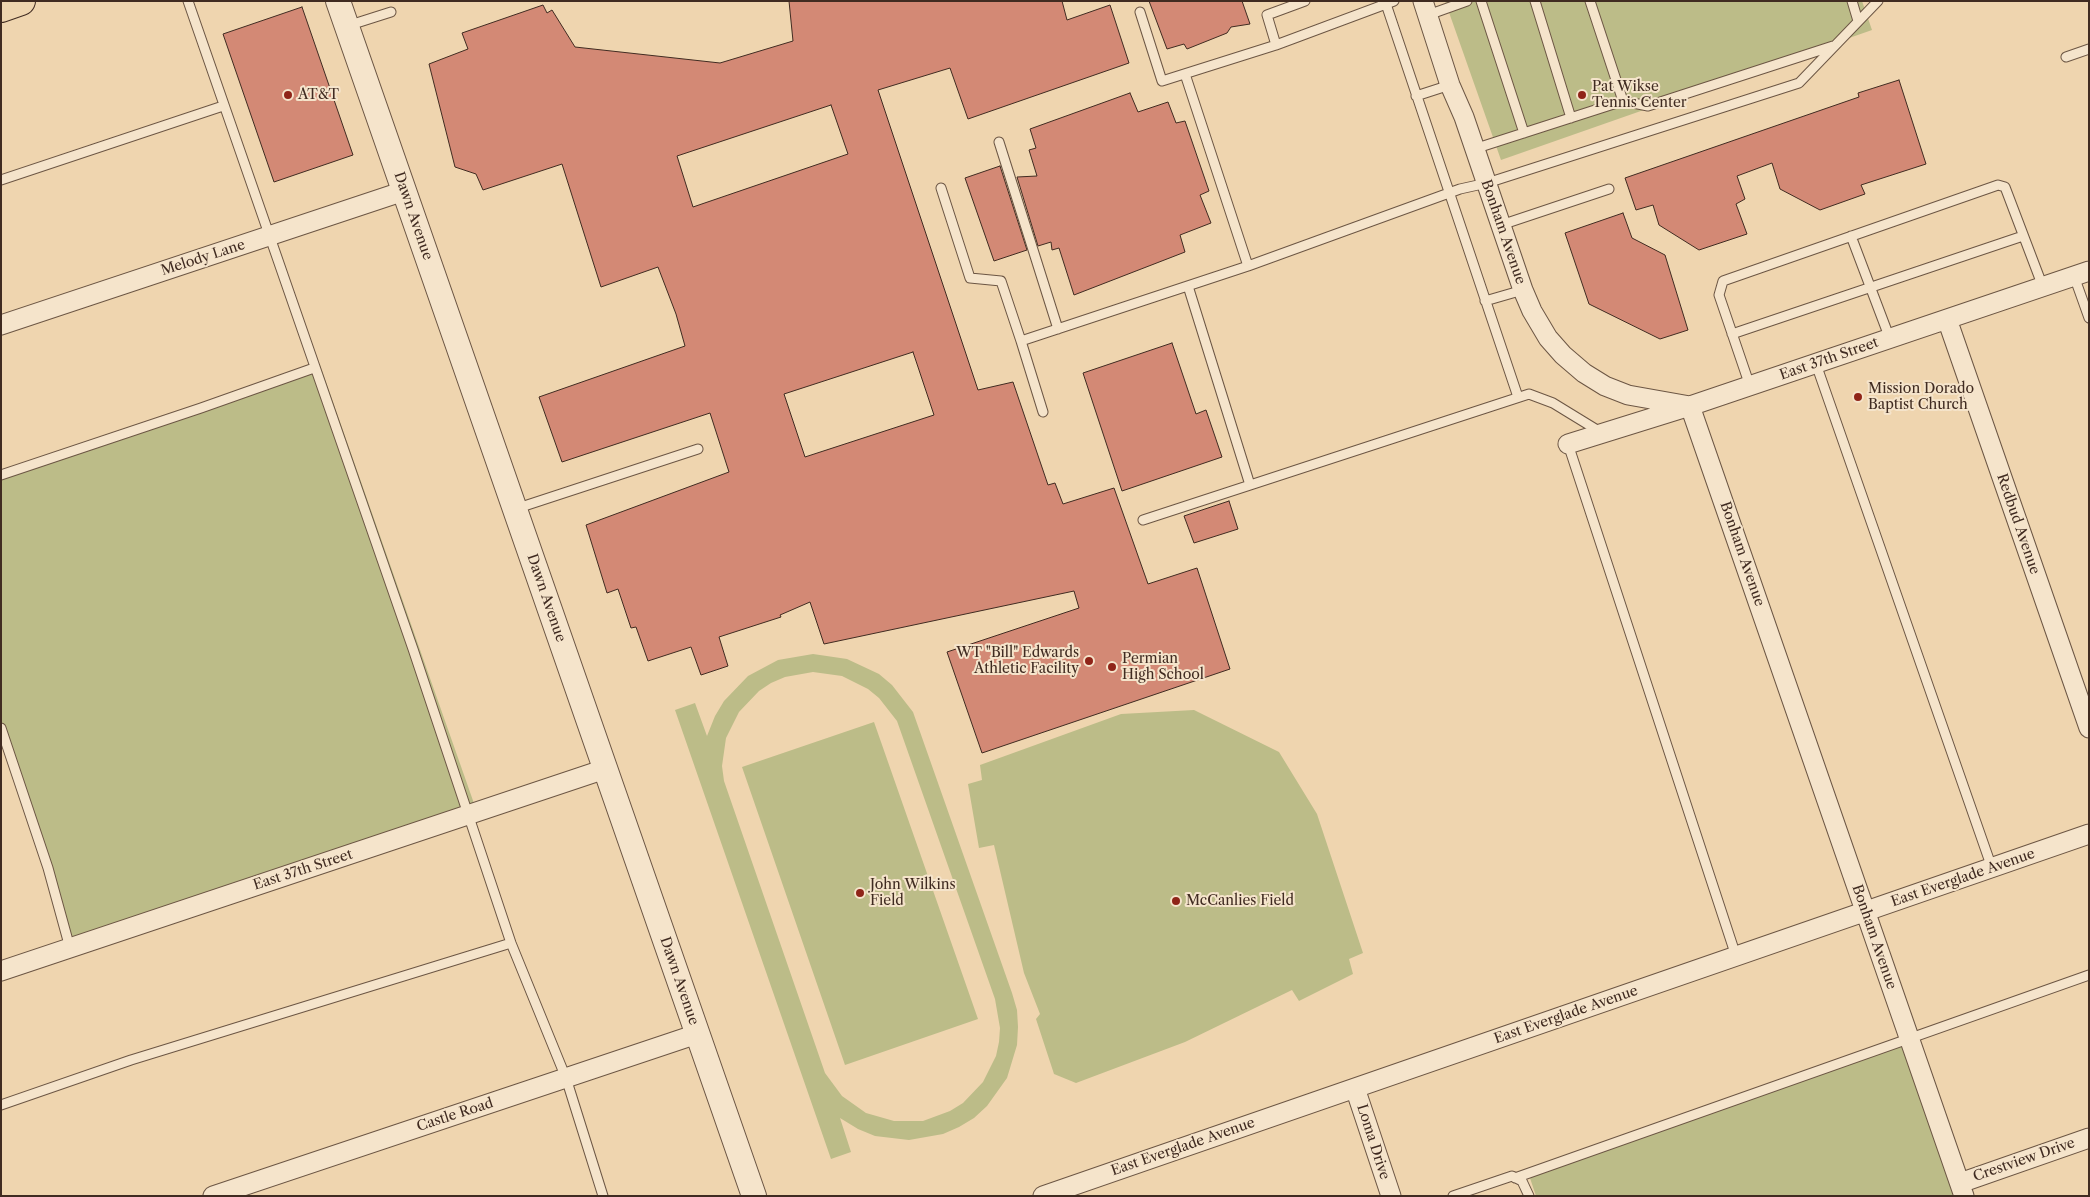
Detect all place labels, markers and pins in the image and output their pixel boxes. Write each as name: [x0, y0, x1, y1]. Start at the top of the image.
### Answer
place label: Pat Wikse Tennis Center: [1592, 79, 1687, 111]
place label: AT&T: [298, 87, 339, 103]
marker: AT&T: [282, 89, 294, 101]
marker: Pat Wikse Tennis Center: [1576, 89, 1588, 101]
place label: Mission Dorado Baptist Church: [1868, 381, 1974, 414]
marker: Mission Dorado Baptist Church: [1852, 391, 1864, 403]
place label: WT "Bill" Edwards Athletic Facility: [956, 645, 1079, 678]
place label: Permian High School: [1122, 651, 1204, 684]
marker: WT "Bill" Edwards Athletic Facility: [1083, 655, 1095, 667]
marker: Permian High School: [1106, 661, 1118, 673]
place label: John Wilkins Field: [870, 877, 956, 910]
marker: John Wilkins Field: [854, 887, 866, 899]
place label: McCanlies Field: [1186, 893, 1294, 909]
marker: McCanlies Field: [1170, 895, 1182, 907]

